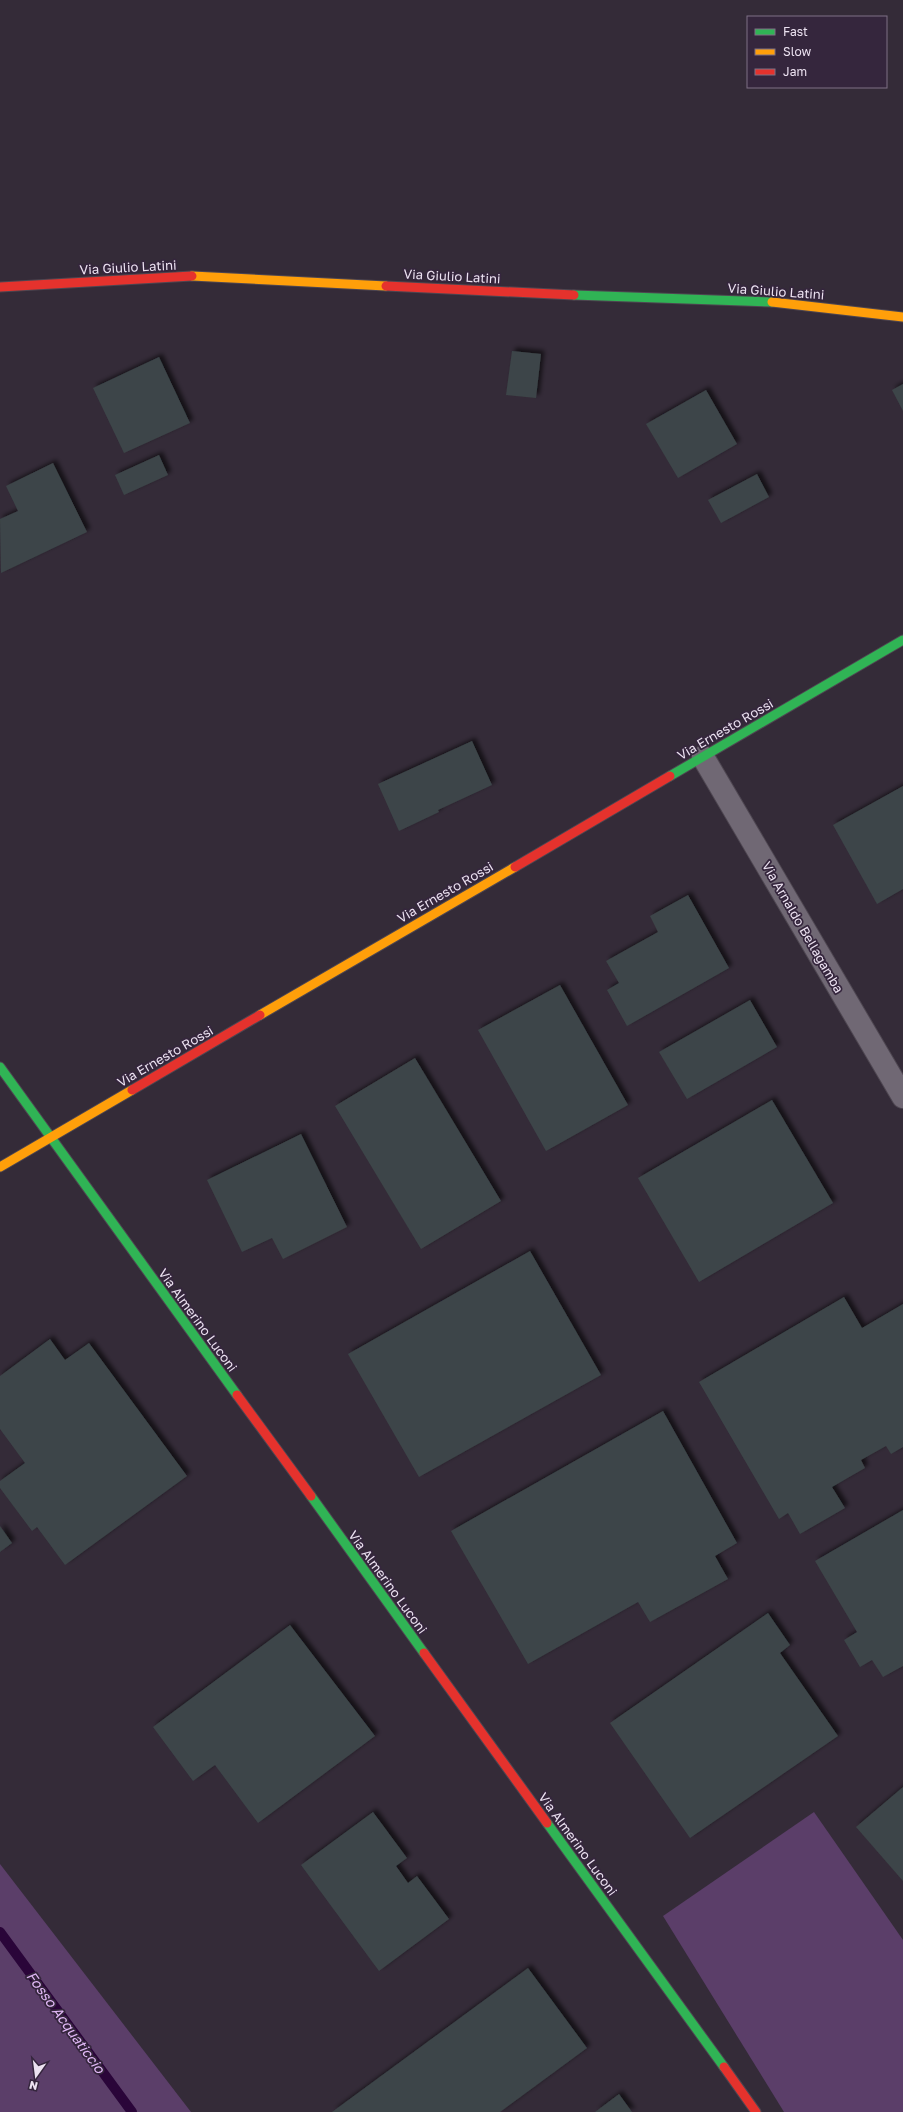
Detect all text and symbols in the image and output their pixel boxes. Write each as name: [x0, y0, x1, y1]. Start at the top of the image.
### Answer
legend: [747, 16, 887, 88]
text: Fast: [783, 24, 808, 39]
text: Slow: [783, 44, 811, 59]
text: Jam: [783, 64, 807, 79]
street label: Via Giulio Latini: [79, 256, 177, 278]
street label: Via Giulio Latini: [403, 265, 501, 287]
street label: Via Giulio Latini: [727, 280, 825, 302]
street label: Via Ernesto Rossi: [674, 695, 776, 763]
street label: Via Ernesto Rossi: [394, 858, 496, 926]
street label: Via Arnaldo Bellagamba: [759, 858, 847, 996]
street label: Via Ernesto Rossi: [114, 1022, 216, 1090]
street label: Via Almerino Luconi: [155, 1265, 241, 1375]
street label: Via Almerino Luconi: [345, 1527, 431, 1637]
street label: Via Almerino Luconi: [535, 1789, 621, 1899]
water label: Fosso Acquaticcio: [23, 1968, 110, 2078]
north arrow: [16, 2056, 56, 2096]
text: N: [28, 2079, 39, 2094]

